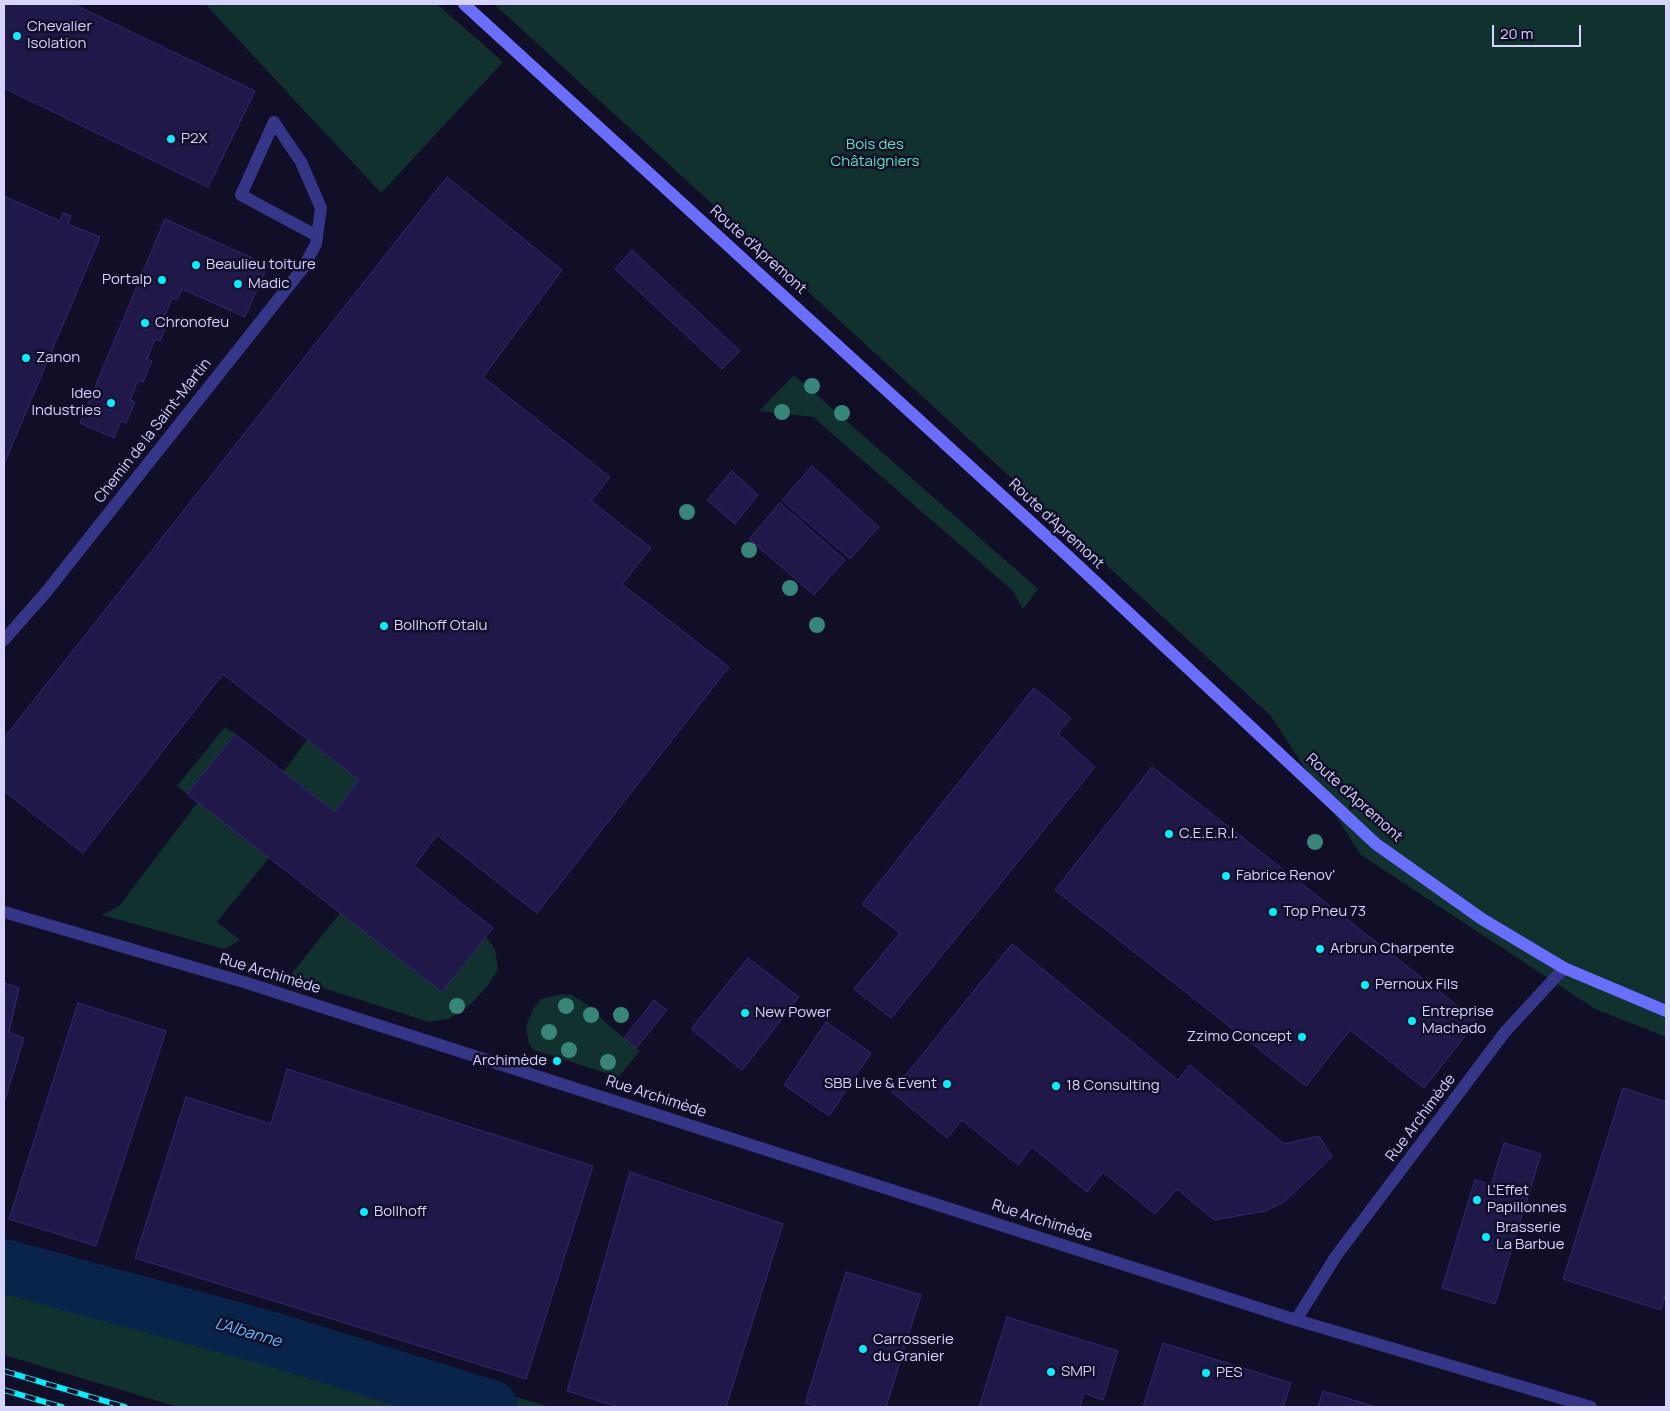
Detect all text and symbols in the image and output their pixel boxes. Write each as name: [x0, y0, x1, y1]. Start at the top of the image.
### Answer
scale bar: [1495, 15, 1584, 47]
place label: Chevalier Isolation: [27, 18, 92, 53]
text: 20 m: [1500, 23, 1533, 44]
marker: Chevalier Isolation: [11, 30, 23, 42]
place label: P2X: [181, 130, 208, 148]
marker: P2X: [165, 133, 177, 145]
park label: Bois des Châtaigniers: [831, 136, 919, 171]
street label: Route d'Apremont: [706, 202, 810, 298]
place label: Beaulieu toiture: [206, 256, 316, 274]
marker: Beaulieu toiture: [190, 259, 202, 271]
place label: Portalp: [102, 271, 152, 289]
marker: Portalp: [156, 274, 168, 286]
place label: Madic: [248, 275, 290, 293]
marker: Madic: [232, 278, 244, 290]
place label: Chronofeu: [155, 314, 229, 332]
marker: Chronofeu: [139, 317, 151, 329]
place label: Zanon: [36, 349, 80, 367]
marker: Zanon: [20, 352, 32, 364]
street label: Chemin de la Saint-Martin: [91, 355, 215, 507]
place label: Ideo Industries: [31, 385, 101, 420]
marker: Ideo Industries: [105, 397, 117, 409]
street label: Route d'Apremont: [1005, 475, 1107, 573]
place label: Bollhoff Otalu: [394, 617, 487, 635]
marker: Bollhoff Otalu: [378, 620, 390, 632]
street label: Route d'Apremont: [1302, 750, 1406, 846]
place label: C.E.E.R.I.: [1179, 825, 1238, 843]
marker: C.E.E.R.I.: [1163, 828, 1175, 840]
place label: Fabrice Renov': [1236, 867, 1335, 885]
marker: Fabrice Renov': [1220, 870, 1232, 882]
place label: Top Pneu 73: [1283, 903, 1366, 921]
marker: Top Pneu 73: [1267, 906, 1279, 918]
place label: Arbrun Charpente: [1330, 940, 1454, 958]
marker: Arbrun Charpente: [1314, 943, 1326, 955]
street label: Rue Archimède: [217, 950, 323, 998]
place label: Pernoux Fils: [1375, 976, 1458, 994]
marker: Pernoux Fils: [1359, 979, 1371, 991]
place label: Entreprise Machado: [1422, 1003, 1494, 1038]
place label: New Power: [755, 1004, 831, 1022]
marker: New Power: [739, 1007, 751, 1019]
marker: Entreprise Machado: [1406, 1015, 1418, 1027]
place label: Zzimo Concept: [1187, 1028, 1292, 1046]
marker: Zzimo Concept: [1296, 1031, 1308, 1043]
place label: Archimède: [472, 1052, 547, 1070]
marker: Archimède: [551, 1055, 563, 1067]
street label: Rue Archimède: [1382, 1071, 1460, 1165]
street label: Rue Archimède: [603, 1072, 709, 1122]
place label: SBB Live & Event: [824, 1075, 937, 1093]
place label: 18 Consulting: [1066, 1077, 1160, 1095]
marker: SBB Live & Event: [941, 1078, 953, 1090]
marker: 18 Consulting: [1050, 1080, 1062, 1092]
place label: L'Effet Papillonnes: [1487, 1182, 1567, 1217]
marker: L'Effet Papillonnes: [1471, 1194, 1483, 1206]
street label: Rue Archimède: [989, 1196, 1095, 1246]
place label: Bollhoff: [374, 1203, 427, 1221]
marker: Bollhoff: [358, 1206, 370, 1218]
place label: Brasserie La Barbue: [1496, 1219, 1564, 1254]
marker: Brasserie La Barbue: [1480, 1231, 1492, 1243]
water label: L'Albanne: [213, 1314, 283, 1352]
place label: Carrosserie du Granier: [873, 1331, 954, 1366]
marker: Carrosserie du Granier: [857, 1343, 869, 1355]
place label: SMPI: [1061, 1363, 1095, 1381]
place label: PES: [1216, 1364, 1242, 1382]
marker: SMPI: [1045, 1366, 1057, 1378]
marker: PES: [1200, 1367, 1212, 1379]

